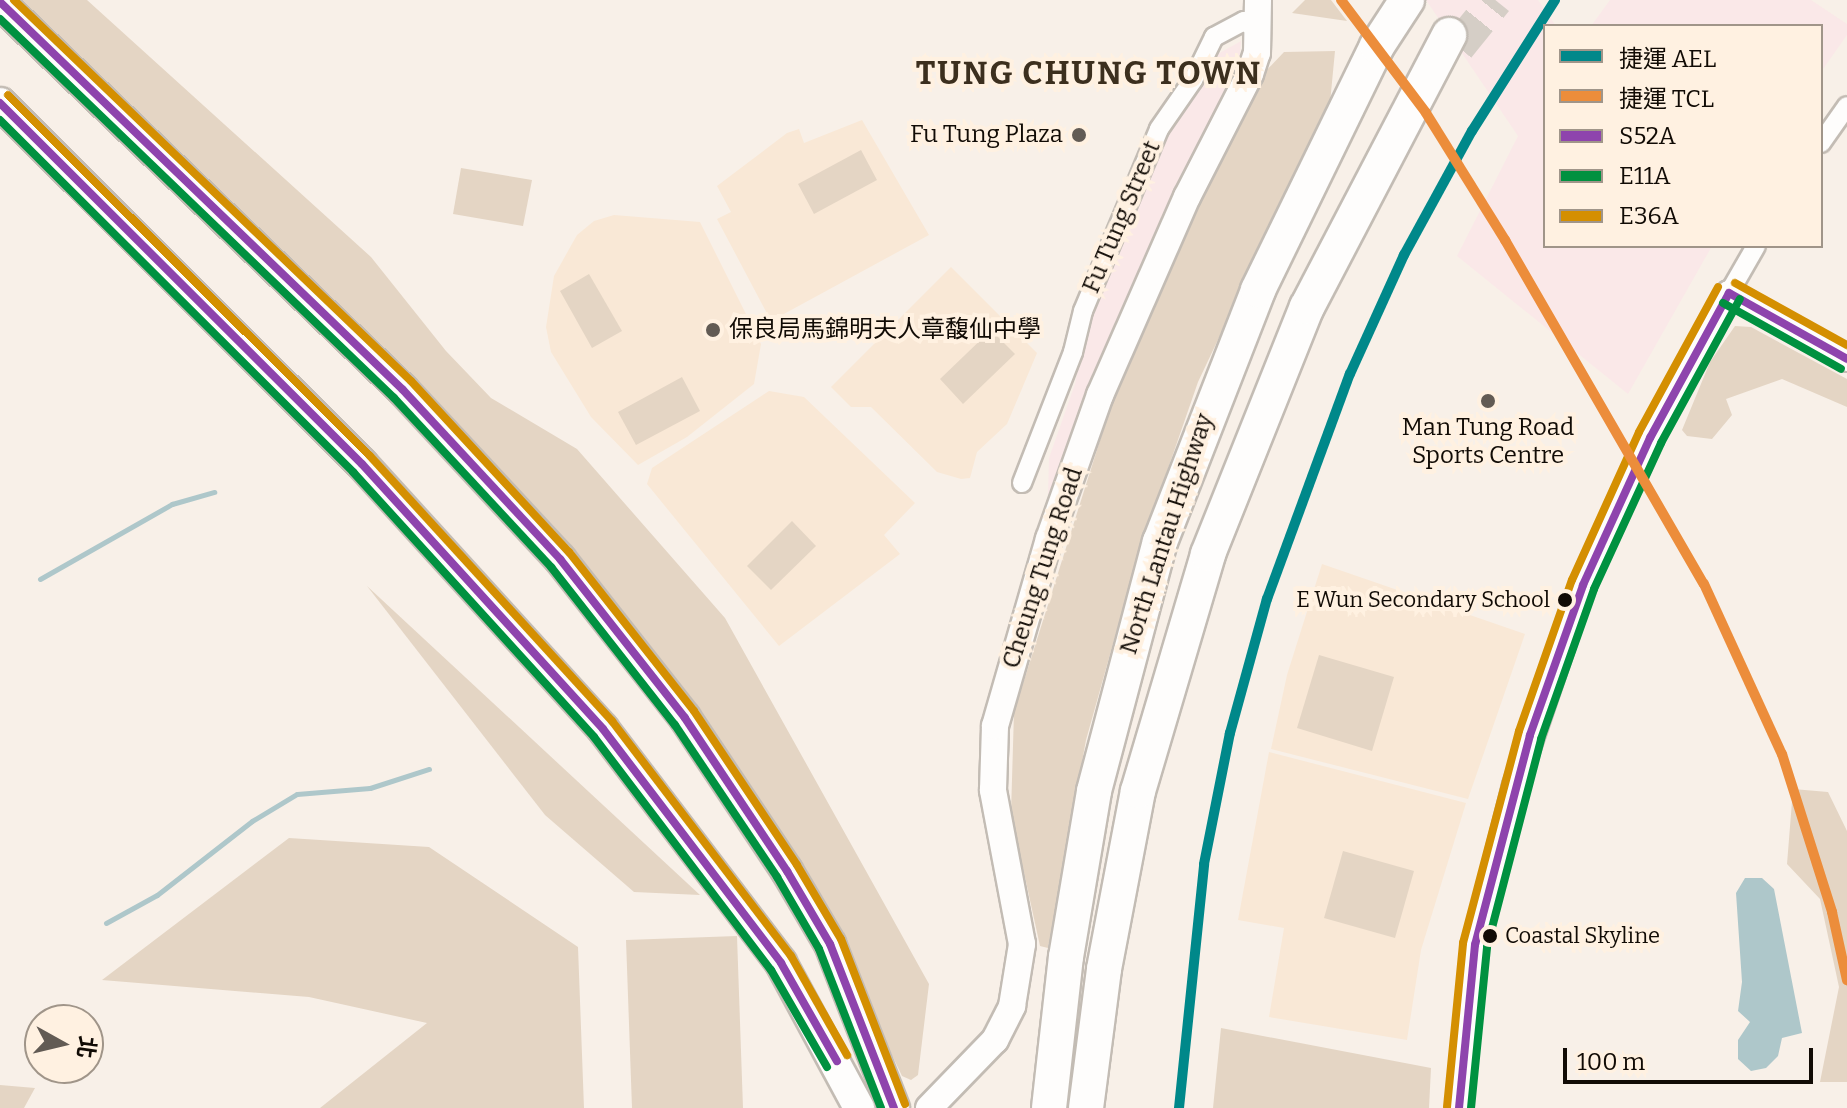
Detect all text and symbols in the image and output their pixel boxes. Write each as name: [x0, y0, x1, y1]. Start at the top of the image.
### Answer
legend: [1543, 24, 1823, 248]
text: 捷運 AEL: [1619, 45, 1716, 73]
district label: TUNG CHUNG TOWN: [916, 54, 1262, 92]
text: 捷運 TCL: [1619, 85, 1714, 113]
place label: Fu Tung Plaza: [910, 121, 1063, 149]
text: S52A: [1619, 122, 1676, 150]
marker: Fu Tung Plaza: [1070, 126, 1088, 144]
street label: Fu Tung Street: [1077, 137, 1167, 297]
text: E11A: [1619, 162, 1670, 190]
text: E36A: [1619, 202, 1679, 230]
place label: 保良局馬錦明夫人章馥仙中學: [729, 316, 1041, 344]
marker: 保良局馬錦明夫人章馥仙中學: [704, 321, 722, 339]
marker: Man Tung Road Sports Centre: [1479, 392, 1497, 410]
street label: North Lantau Highway: [1114, 410, 1220, 658]
place label: Man Tung Road Sports Centre: [1402, 414, 1574, 470]
street label: Cheung Tung Road: [997, 464, 1089, 672]
place label: E Wun Secondary School: [1296, 587, 1550, 613]
marker: E Wun Secondary School: [1557, 592, 1573, 608]
place label: Coastal Skyline: [1505, 923, 1660, 949]
marker: Coastal Skyline: [1482, 928, 1498, 944]
north arrow: [24, 1004, 104, 1084]
scale bar: [1567, 1032, 1817, 1082]
text: 北: [71, 1034, 101, 1060]
text: 100 m: [1577, 1048, 1645, 1076]

